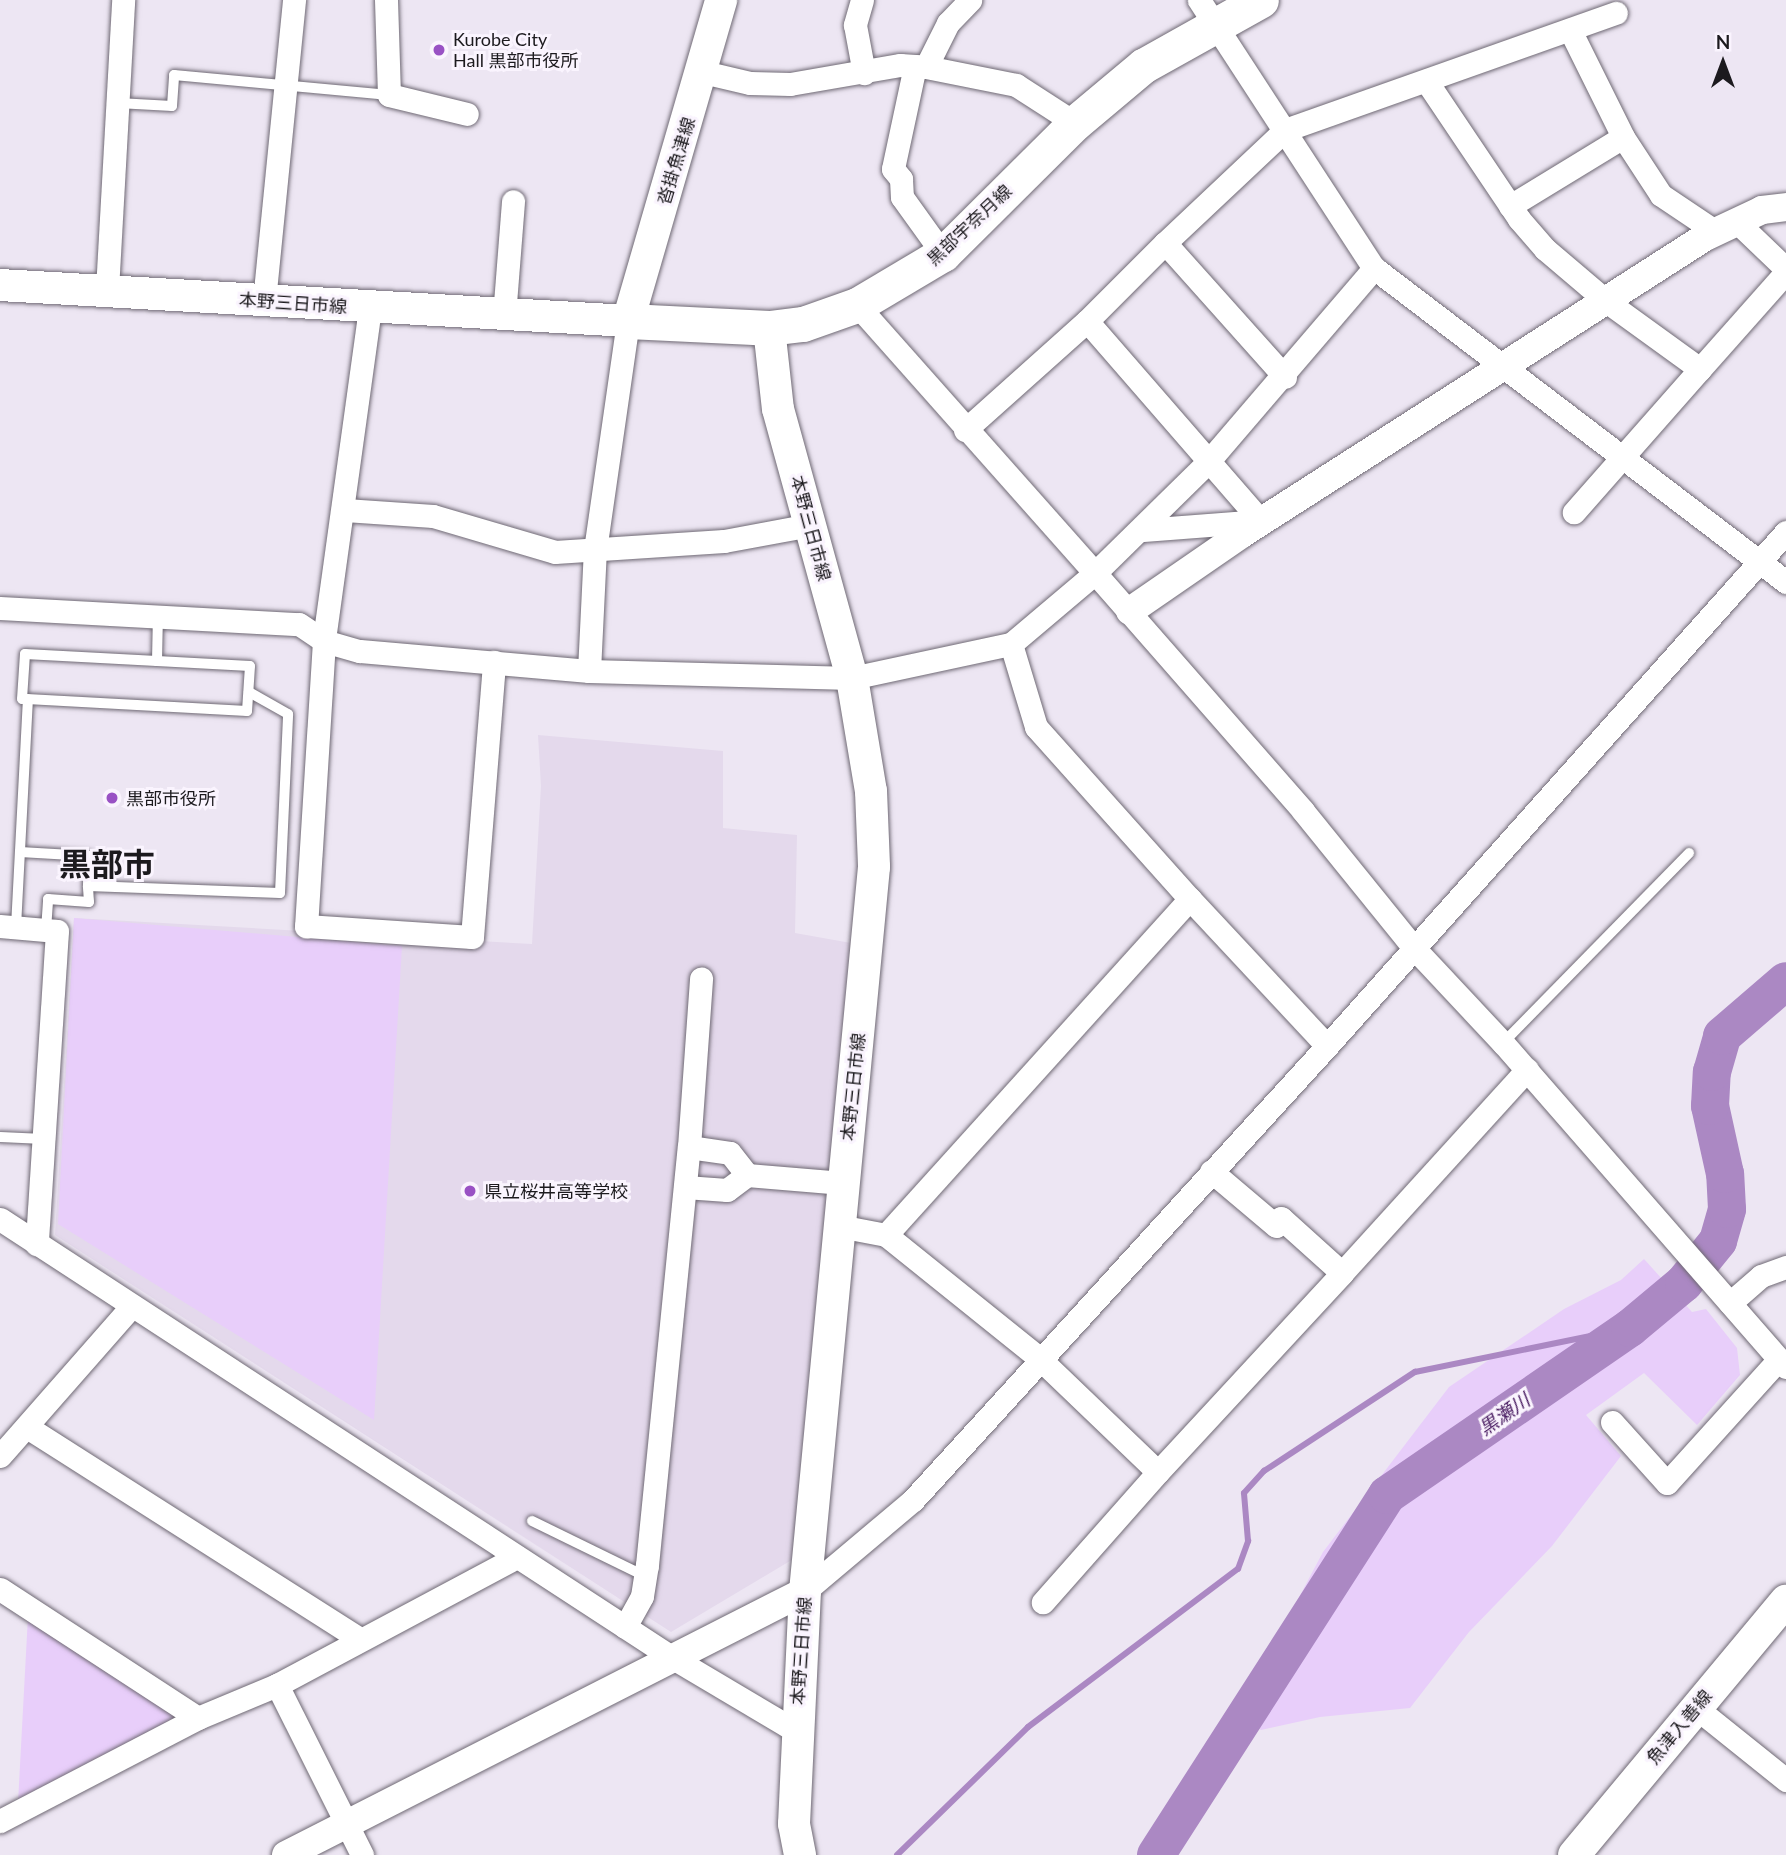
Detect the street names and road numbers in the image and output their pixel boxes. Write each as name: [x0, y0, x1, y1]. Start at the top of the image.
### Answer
street label: 沓掛魚津線: [653, 115, 699, 207]
street label: 黒部宇奈月線: [922, 180, 1016, 270]
street label: 本野三日市線: [238, 288, 348, 318]
street label: 本野三日市線: [787, 473, 835, 583]
street label: 本野三日市線: [837, 1032, 869, 1142]
street label: 本野三日市線: [786, 1596, 816, 1706]
street label: 魚津入善線: [1642, 1686, 1716, 1768]

